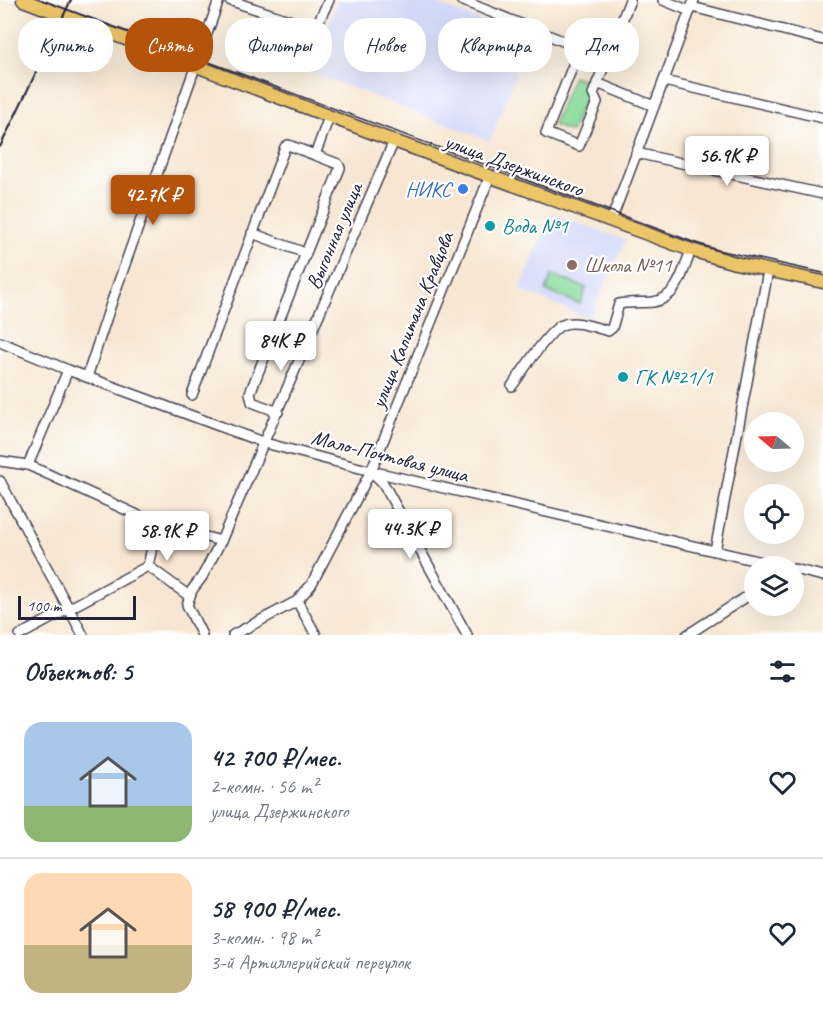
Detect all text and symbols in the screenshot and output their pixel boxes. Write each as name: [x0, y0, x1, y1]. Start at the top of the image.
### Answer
chip: Купить: [18, 18, 113, 72]
chip: Снять: [125, 18, 213, 72]
chip: Фильтры: [225, 18, 332, 72]
chip: Новое: [344, 18, 426, 72]
chip: Квартира: [438, 18, 552, 72]
chip: Дом: [564, 18, 639, 72]
street label: улица Дзержинского: [439, 127, 588, 203]
pin: 56.9K ₽: [672, 136, 782, 187]
text: 56.9K ₽: [699, 143, 755, 168]
pin: 42.7K ₽: [98, 175, 208, 226]
place label: НИКС: [405, 176, 454, 202]
street label: Выгонная улица: [300, 177, 369, 293]
text: 42.7K ₽: [125, 182, 181, 207]
marker: НИКС: [456, 182, 470, 196]
place label: Вода №1: [502, 213, 569, 239]
marker: Вода №1: [483, 219, 497, 233]
street label: улица Капитана Кравцова: [364, 227, 460, 414]
place label: Школа №11: [584, 252, 673, 278]
marker: Школа №11: [565, 258, 579, 272]
pin: 84K ₽: [239, 321, 323, 372]
text: 84K ₽: [259, 328, 303, 353]
place label: ГК №21/1: [635, 364, 714, 390]
marker: ГК №21/1: [616, 370, 630, 384]
north arrow: [744, 412, 804, 472]
map controls: [744, 412, 804, 616]
street label: Мало-Почтовая улица: [309, 424, 473, 488]
button: locate: [744, 484, 804, 544]
pin: 44.3K ₽: [355, 509, 465, 560]
pin: 58.9K ₽: [112, 511, 222, 562]
text: 44.3K ₽: [382, 516, 438, 541]
text: 58.9K ₽: [139, 518, 195, 543]
button: layers: [744, 556, 804, 616]
scale bar: [18, 593, 136, 620]
text: 100 m: [27, 596, 61, 616]
text: Объектов: 5: [24, 655, 132, 688]
icon: filters: [766, 655, 799, 688]
text: 42 700 ₽/мес.: [210, 741, 341, 774]
icon: home: [72, 746, 144, 818]
icon: heart: [766, 766, 799, 799]
text: 2-комн. · 56 m²: [210, 774, 318, 799]
text: улица Дзержинского: [210, 799, 349, 824]
text: 58 900 ₽/мес.: [210, 892, 340, 925]
icon: home: [72, 897, 144, 969]
icon: heart: [766, 917, 799, 950]
text: 3-комн. · 98 m²: [210, 925, 318, 950]
text: 3-й Артиллерийский переулок: [210, 950, 410, 975]

